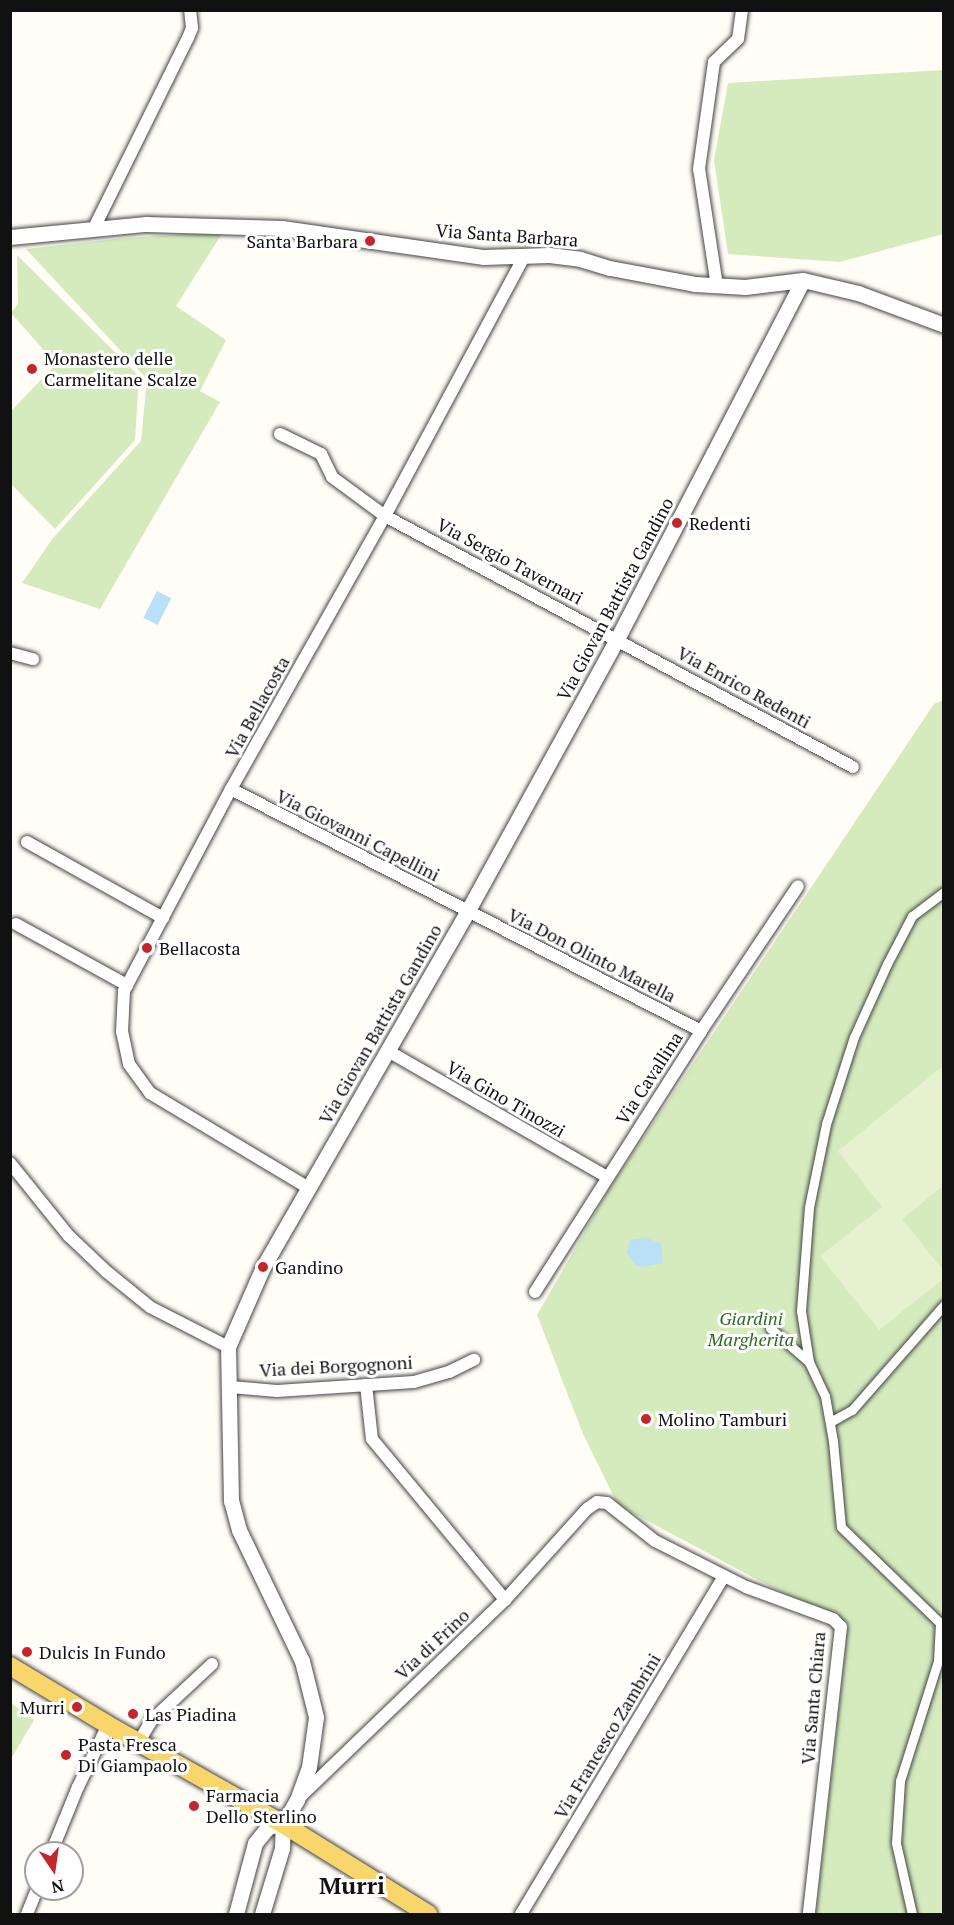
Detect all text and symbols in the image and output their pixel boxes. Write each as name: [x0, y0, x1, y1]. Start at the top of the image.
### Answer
street label: Via Santa Barbara: [435, 219, 579, 251]
place label: Santa Barbara: [246, 230, 358, 252]
marker: Santa Barbara: [363, 234, 377, 248]
place label: Monastero delle Carmelitane Scalze: [44, 348, 197, 391]
marker: Monastero delle Carmelitane Scalze: [25, 362, 39, 376]
street label: Via Giovan Battista Gandino: [552, 494, 678, 704]
place label: Redenti: [689, 512, 751, 534]
street label: Via Sergio Tavernari: [433, 513, 587, 609]
marker: Redenti: [670, 516, 684, 530]
street label: Via Enrico Redenti: [674, 641, 814, 733]
street label: Via Bellacosta: [220, 652, 294, 762]
street label: Via Giovanni Capellini: [273, 784, 443, 886]
street label: Via Don Olinto Marella: [505, 903, 679, 1007]
street label: Via Giovan Battista Gandino: [314, 920, 446, 1128]
place label: Bellacosta: [159, 937, 241, 959]
marker: Bellacosta: [140, 941, 154, 955]
street label: Via Cavallina: [611, 1028, 687, 1128]
street label: Via Gino Tinozzi: [443, 1056, 569, 1142]
place label: Gandino: [275, 1256, 343, 1278]
marker: Gandino: [256, 1260, 270, 1274]
park label: Giardini Margherita: [708, 1308, 794, 1350]
street label: Via dei Borgognoni: [259, 1351, 413, 1381]
place label: Molino Tamburi: [658, 1408, 787, 1430]
marker: Molino Tamburi: [639, 1412, 653, 1426]
street label: Via di Frino: [390, 1604, 474, 1684]
street label: Via Santa Chiara: [796, 1631, 830, 1765]
place label: Dulcis In Fundo: [39, 1641, 166, 1663]
marker: Dulcis In Fundo: [20, 1645, 34, 1659]
street label: Via Francesco Zambrini: [549, 1650, 665, 1822]
place label: Murri: [20, 1696, 65, 1718]
marker: Murri: [70, 1700, 84, 1714]
place label: Las Piadina: [145, 1703, 237, 1725]
marker: Las Piadina: [126, 1707, 140, 1721]
place label: Pasta Fresca Di Giampaolo: [78, 1734, 188, 1776]
marker: Pasta Fresca Di Giampaolo: [59, 1748, 73, 1762]
place label: Farmacia Dello Sterlino: [206, 1785, 317, 1828]
marker: Farmacia Dello Sterlino: [187, 1799, 201, 1813]
north arrow: [24, 1841, 84, 1901]
district label: Murri: [319, 1872, 385, 1900]
text: N: [49, 1875, 66, 1899]

